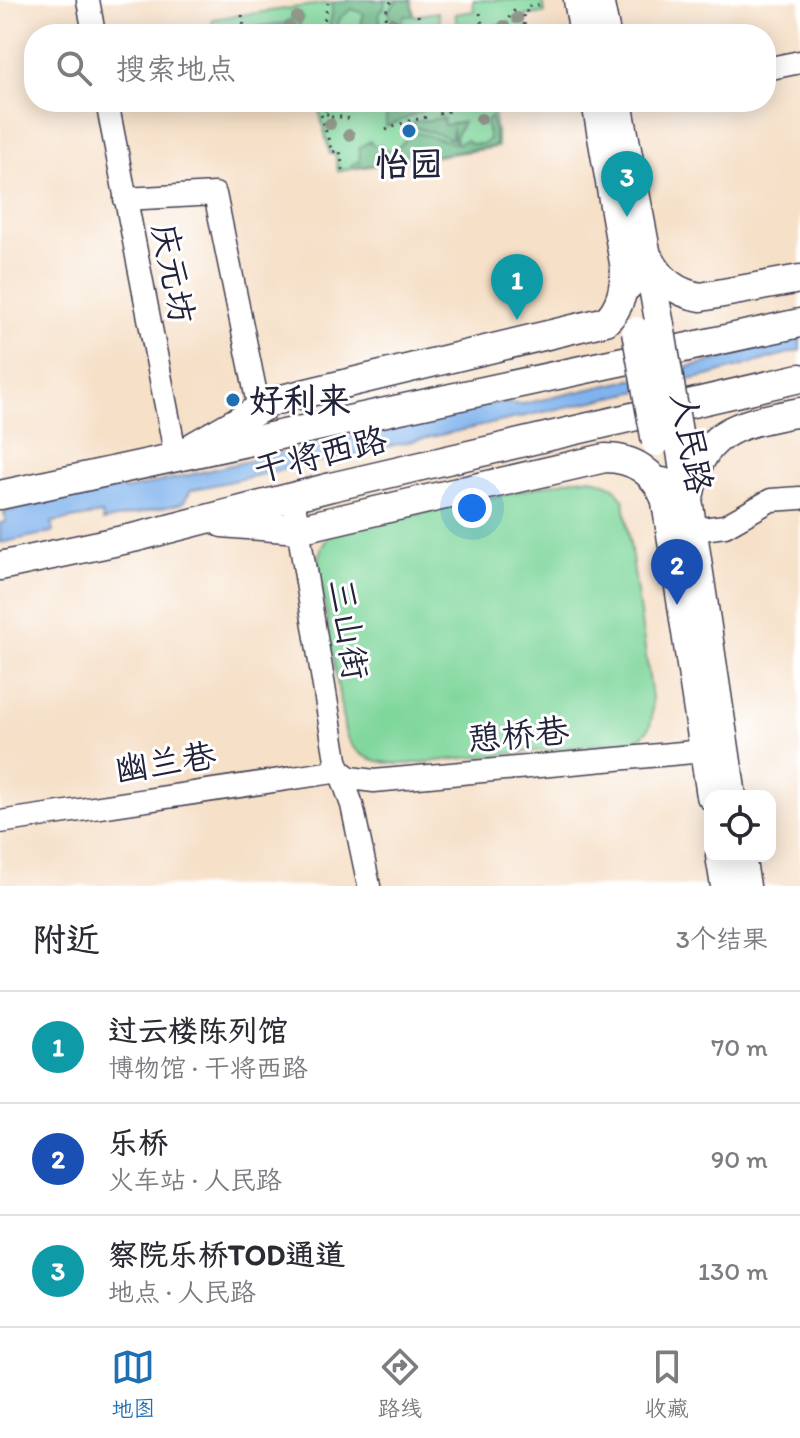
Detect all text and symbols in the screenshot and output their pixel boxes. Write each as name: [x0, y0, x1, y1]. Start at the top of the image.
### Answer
search box: [24, 24, 776, 112]
icon: search: [52, 46, 96, 90]
text: 搜索地点: [116, 50, 236, 87]
marker: 怡园: [400, 122, 418, 140]
place label: 怡园: [375, 144, 443, 185]
pin: 3: [601, 151, 653, 217]
street label: 庆元坊: [144, 219, 203, 327]
pin: 1: [491, 254, 543, 320]
place label: 好利来: [249, 380, 351, 421]
street label: 人民路: [662, 389, 721, 497]
marker: 好利来: [224, 391, 242, 409]
street label: 干将西路: [249, 418, 391, 491]
your location: [452, 488, 492, 528]
pin: 2: [651, 539, 703, 605]
street label: 三山街: [320, 575, 377, 683]
street label: 憩桥巷: [465, 710, 571, 759]
street label: 幽兰巷: [111, 734, 219, 791]
map controls: [704, 790, 776, 862]
button: locate: [704, 790, 776, 862]
text: 附近: [32, 919, 100, 960]
text: 3个结果: [676, 923, 768, 955]
text: 过云楼陈列馆: [108, 1012, 288, 1049]
text: 1: [52, 1031, 64, 1063]
text: 70 m: [711, 1031, 768, 1063]
text: 博物馆 · 干将西路: [108, 1052, 308, 1084]
text: 乐桥: [108, 1124, 168, 1161]
text: 2: [51, 1143, 65, 1175]
text: 90 m: [711, 1143, 768, 1175]
text: 火车站 · 人民路: [108, 1164, 282, 1196]
text: 察院乐桥TOD通道: [108, 1236, 345, 1273]
text: 3: [51, 1255, 65, 1287]
text: 130 m: [698, 1255, 768, 1287]
text: 地点 · 人民路: [108, 1276, 256, 1308]
tab: 地图: [111, 1345, 155, 1422]
tab: 路线: [378, 1345, 422, 1422]
tab: 收藏: [645, 1345, 689, 1422]

